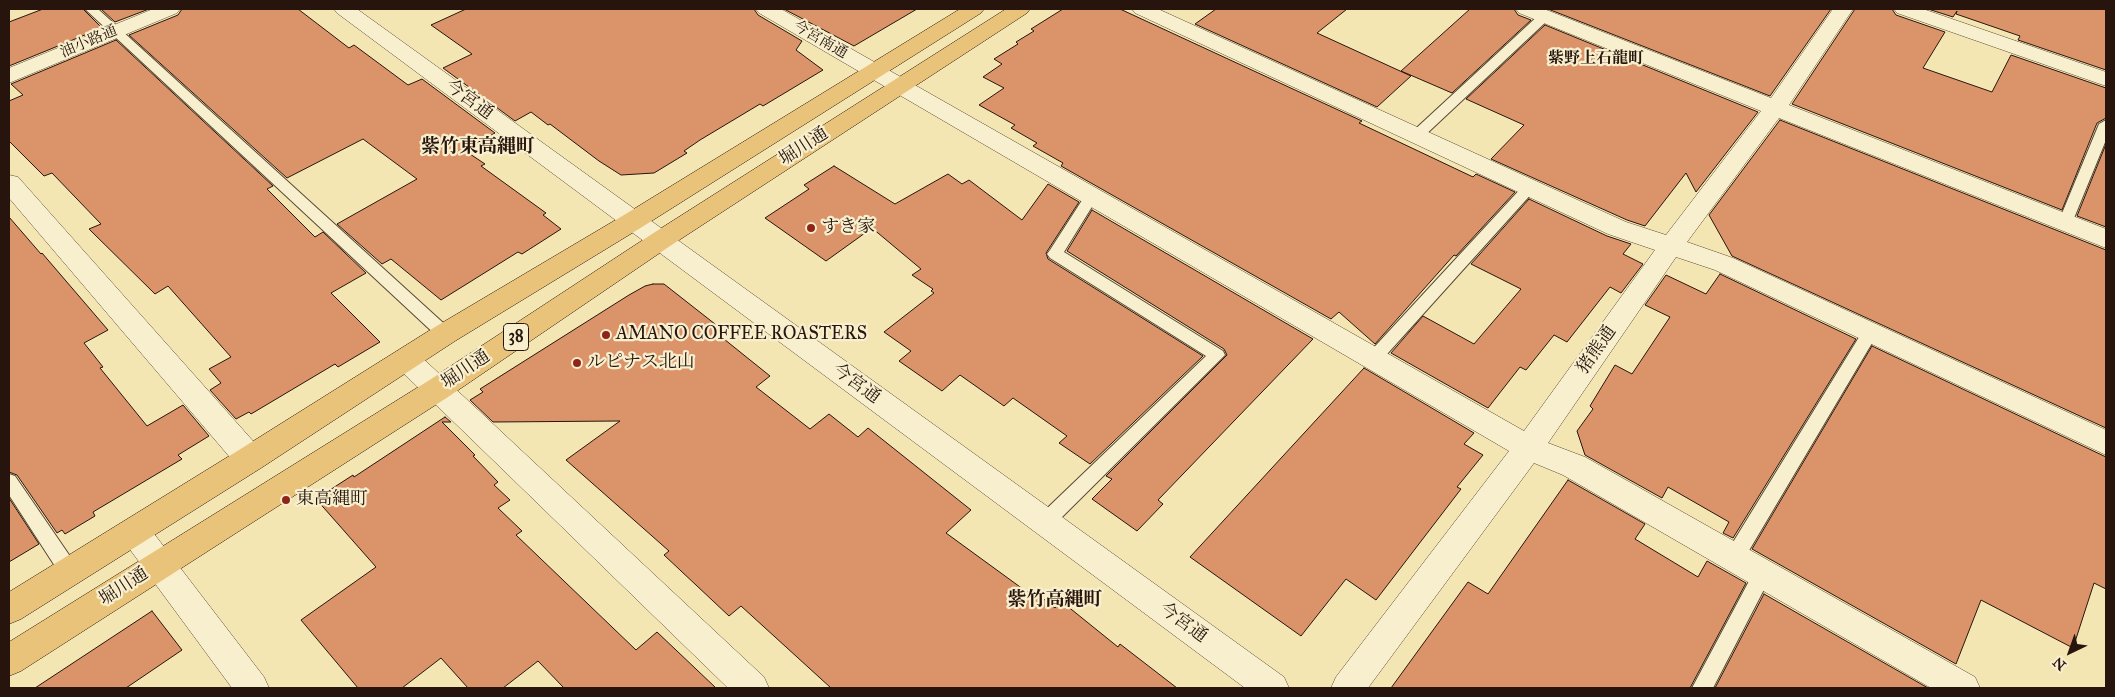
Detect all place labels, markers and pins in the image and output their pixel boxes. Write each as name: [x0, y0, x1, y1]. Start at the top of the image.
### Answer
place label: すき家: [821, 217, 875, 239]
marker: すき家: [805, 222, 817, 234]
place label: AMANO COFFEE ROASTERS: [616, 324, 867, 346]
marker: AMANO COFFEE ROASTERS: [600, 329, 612, 341]
place label: ルピナス北山: [587, 352, 695, 374]
marker: ルピナス北山: [571, 357, 583, 369]
place label: 東高縄町: [296, 489, 368, 511]
marker: 東高縄町: [280, 494, 292, 506]

